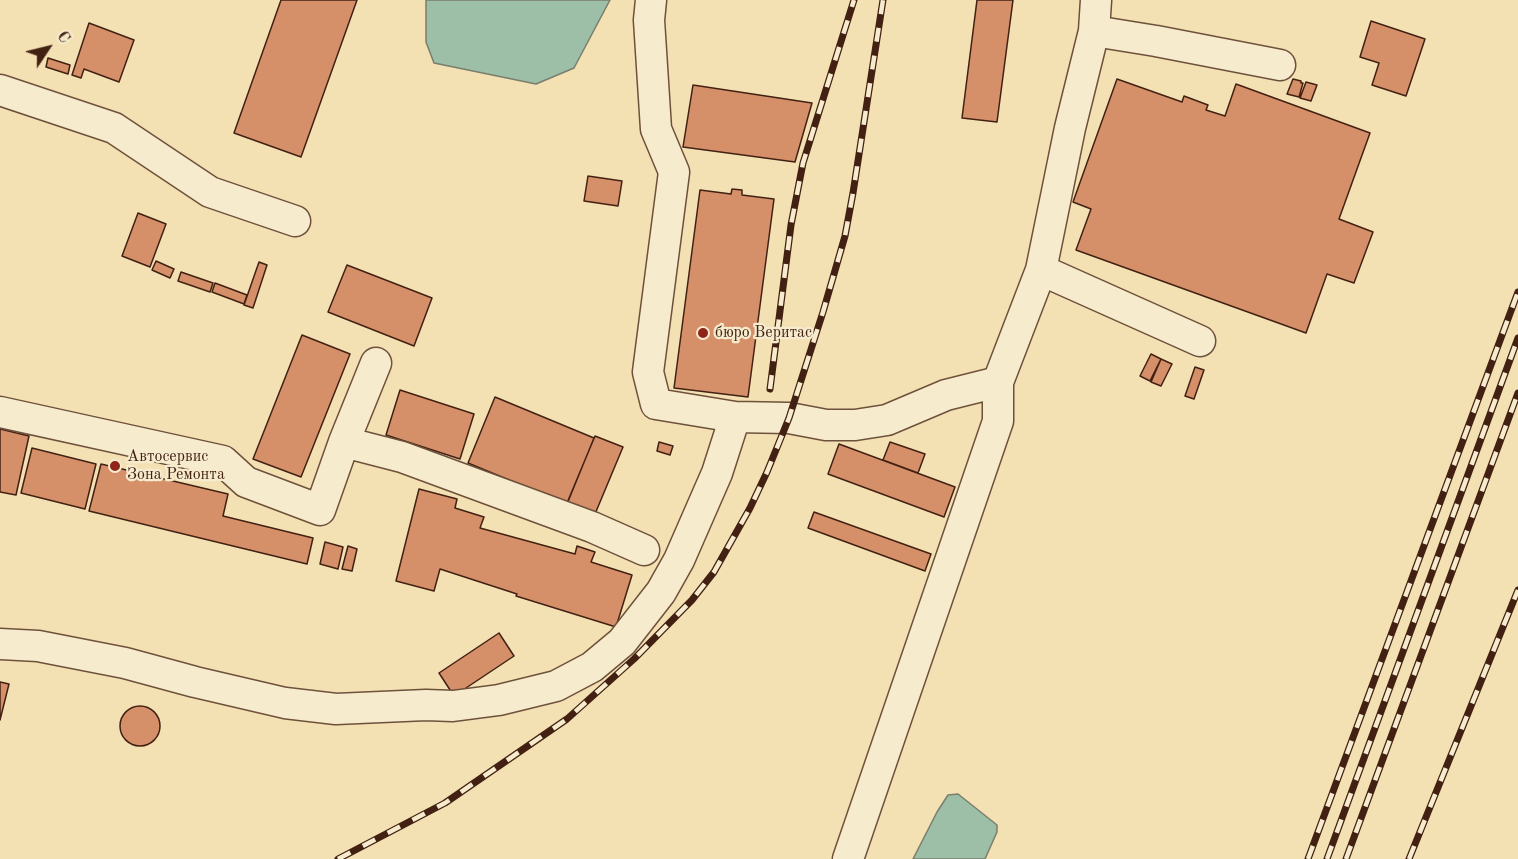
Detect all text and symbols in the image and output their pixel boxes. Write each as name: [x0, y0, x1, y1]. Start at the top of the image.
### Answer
north arrow: [18, 18, 78, 78]
text: С: [53, 29, 72, 47]
place label: бюро Веритас: [715, 323, 812, 343]
marker: бюро Веритас: [696, 326, 710, 340]
place label: Автосервис Зона Ремонта: [127, 447, 225, 485]
marker: Автосервис Зона Ремонта: [108, 459, 122, 473]

